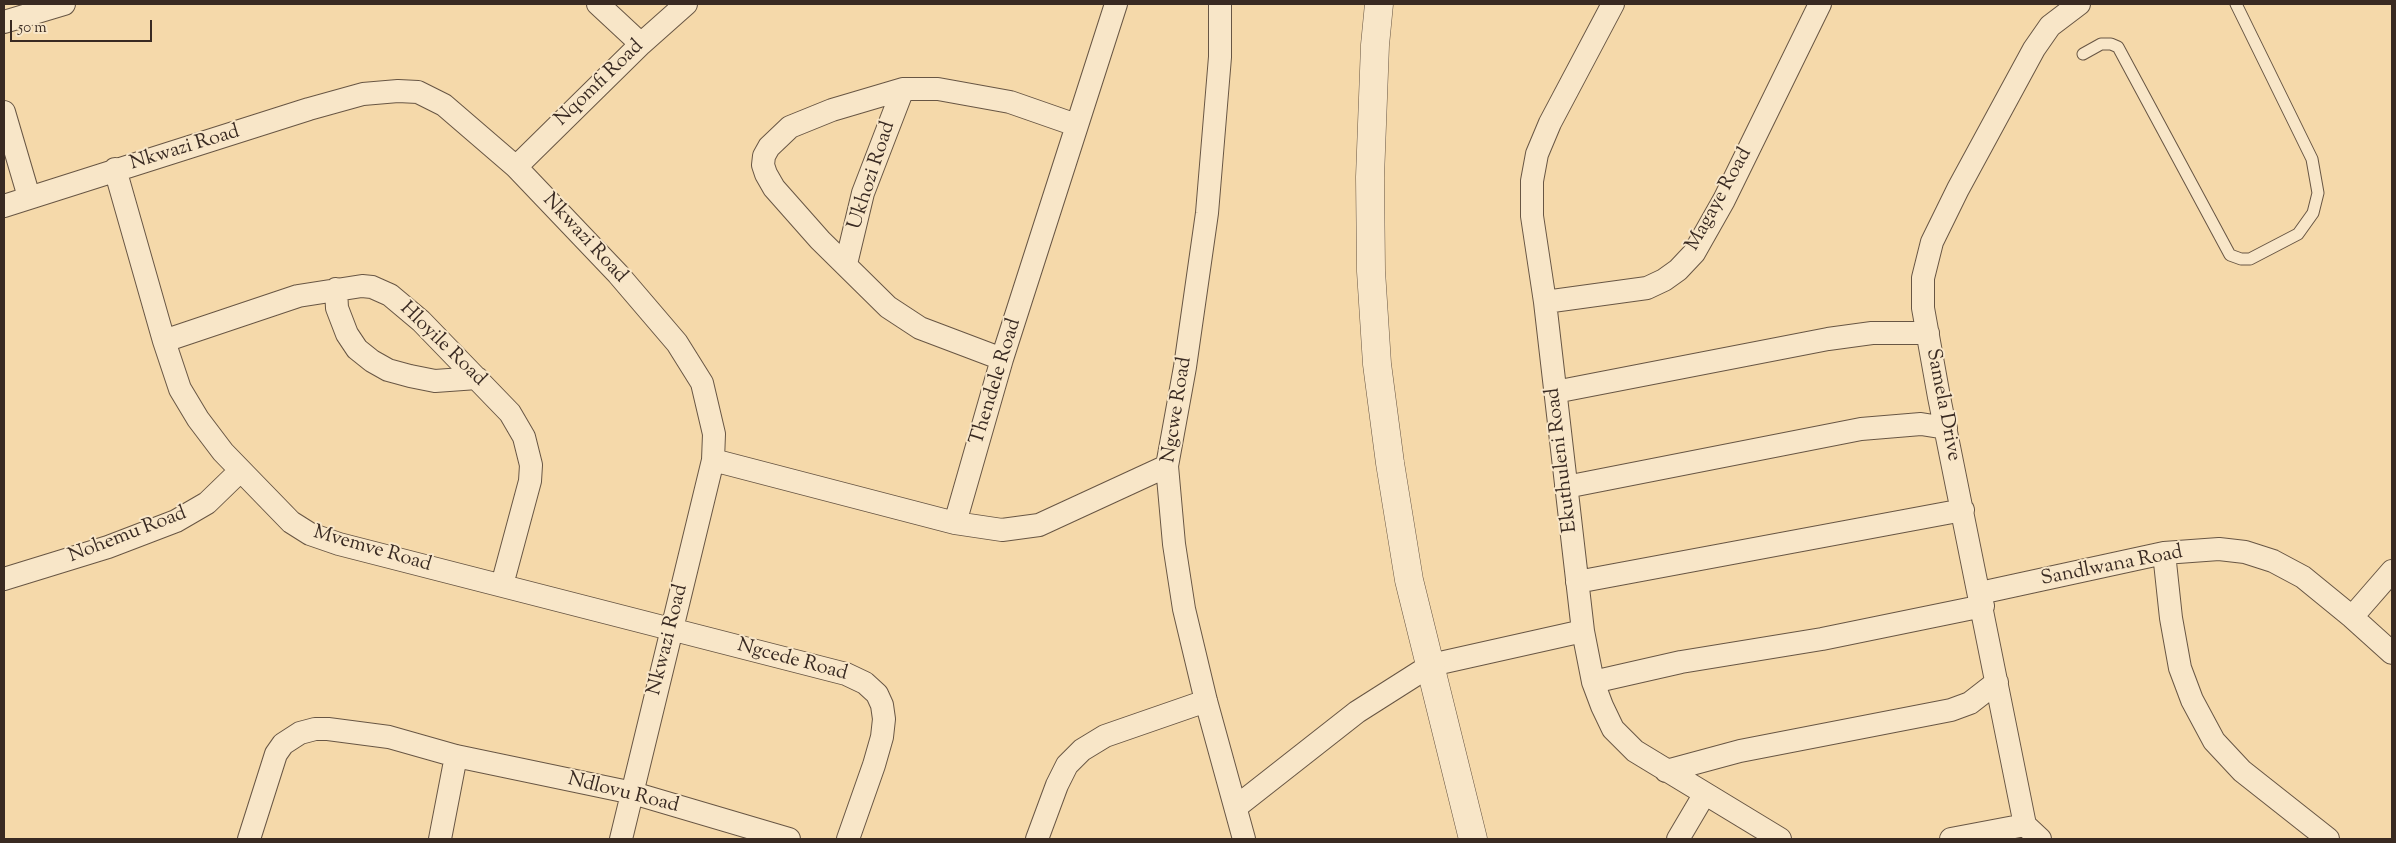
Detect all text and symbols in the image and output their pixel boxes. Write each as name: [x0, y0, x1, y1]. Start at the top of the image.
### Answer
scale bar: [12, 10, 155, 42]
text: 50 m: [18, 18, 47, 39]
street label: Nqomfi Road: [551, 36, 649, 132]
street label: Ukhozi Road: [844, 119, 902, 233]
street label: Nkwazi Road: [127, 121, 243, 177]
street label: Magaye Road: [1682, 144, 1758, 256]
street label: Nkwazi Road: [537, 189, 631, 289]
street label: Hloyile Road: [394, 298, 490, 392]
street label: Thendele Road: [966, 316, 1028, 448]
street label: Samela Drive: [1919, 347, 1965, 463]
street label: Ngcwe Road: [1158, 355, 1198, 465]
street label: Ekuthuleni Road: [1542, 386, 1584, 534]
street label: Nohemu Road: [66, 502, 190, 570]
street label: Mvemve Road: [310, 522, 434, 578]
street label: Sandlwana Road: [2039, 541, 2185, 593]
street label: Nkwazi Road: [644, 582, 694, 698]
street label: Ngcede Road: [734, 635, 850, 687]
street label: Ndlovu Road: [565, 769, 681, 819]

